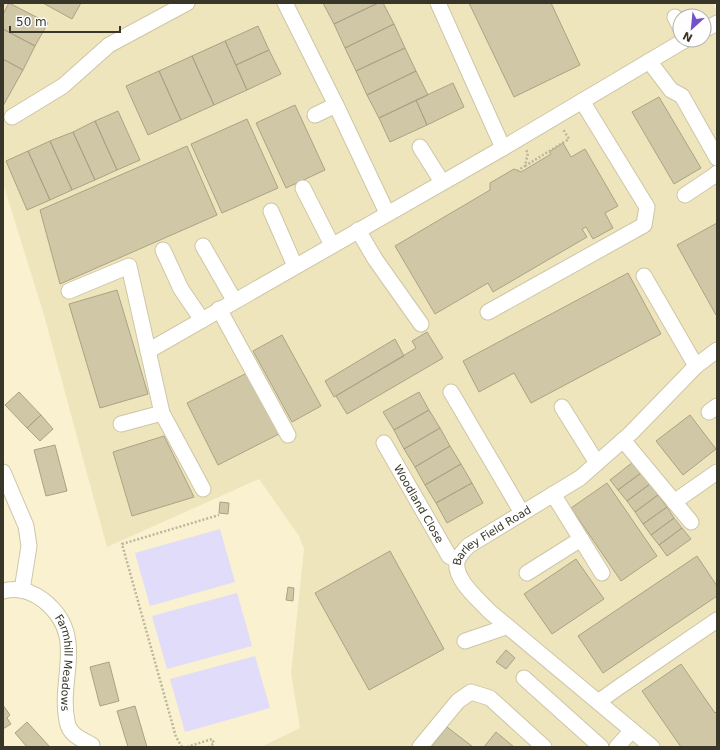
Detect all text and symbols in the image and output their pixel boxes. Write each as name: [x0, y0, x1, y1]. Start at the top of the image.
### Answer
scale bar: [10, 8, 120, 34]
north arrow: [672, 8, 712, 48]
text: 50 m: [16, 15, 47, 29]
text: N: [681, 29, 695, 44]
street label: Woodland Close: [391, 462, 447, 545]
street label: Barley Field Road: [450, 503, 533, 567]
street label: Farmhill Meadows: [53, 612, 75, 712]

